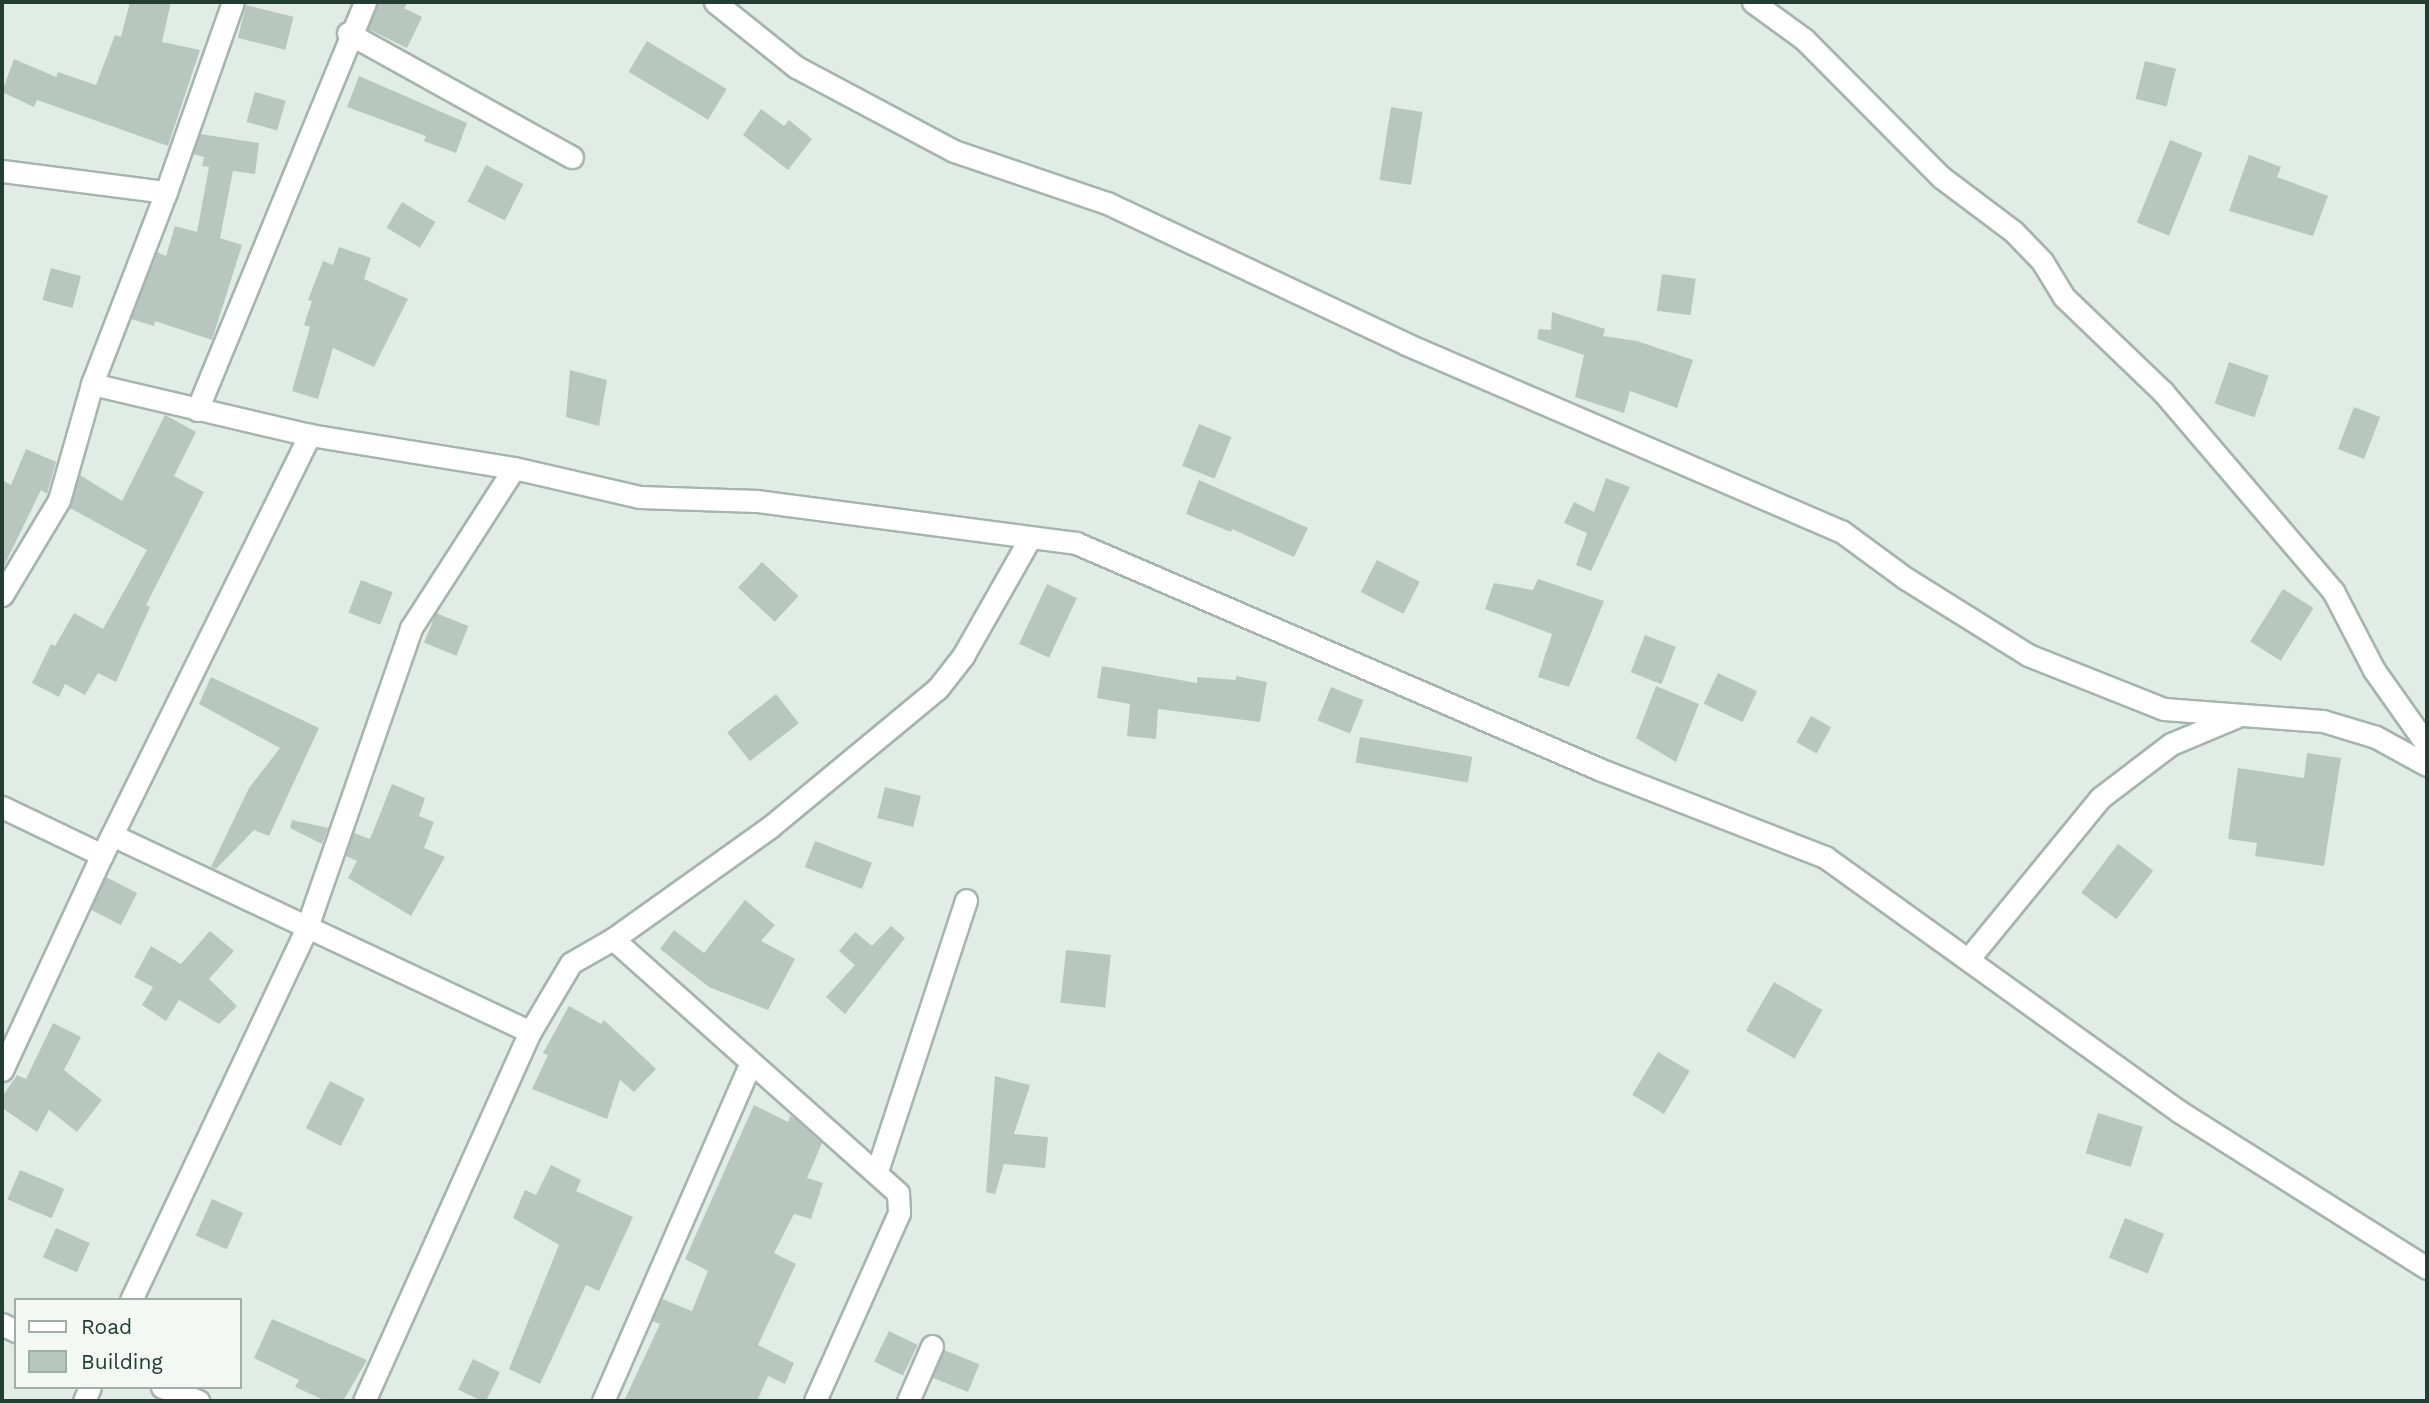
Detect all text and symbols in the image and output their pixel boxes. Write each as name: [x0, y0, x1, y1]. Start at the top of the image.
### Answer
legend: [14, 1298, 242, 1389]
text: Road: [81, 1314, 132, 1339]
text: Building: [81, 1349, 163, 1374]

